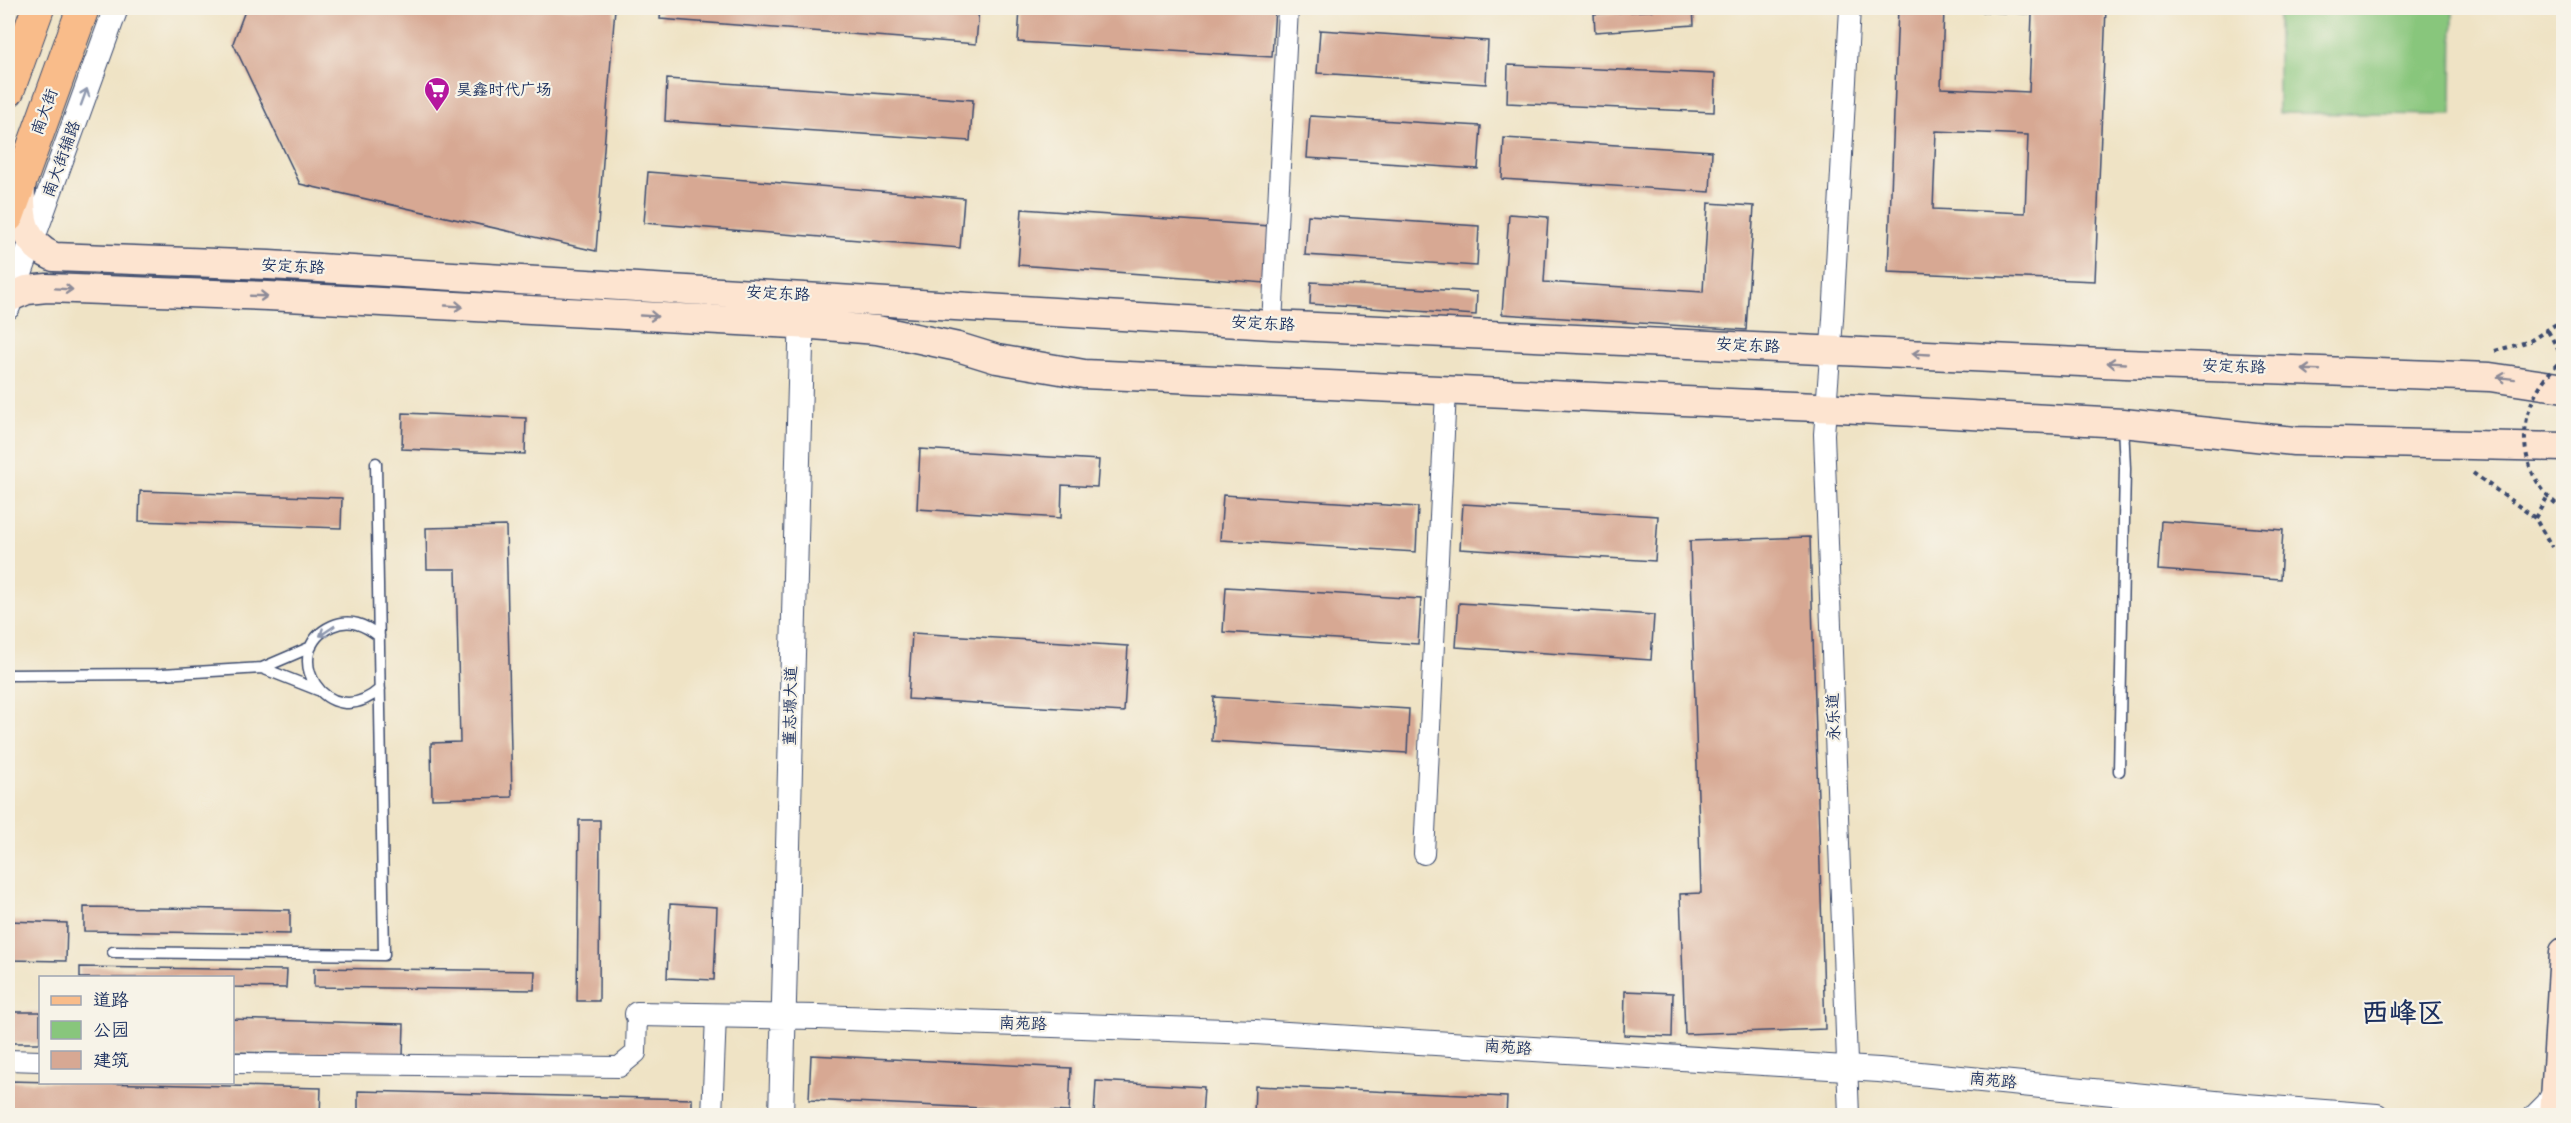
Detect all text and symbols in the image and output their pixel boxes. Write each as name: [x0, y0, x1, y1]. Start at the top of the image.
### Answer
supermarket icon: 昊鑫时代广场: [422, 75, 452, 113]
place label: 昊鑫时代广场: [456, 81, 552, 100]
street label: 南大街: [28, 86, 62, 138]
one-way arrow: [80, 88, 91, 106]
street label: 南大街辅路: [39, 118, 85, 200]
street label: 安定东路: [261, 256, 325, 278]
street label: 安定东路: [746, 283, 810, 305]
one-way arrow: [54, 284, 74, 295]
one-way arrow: [249, 290, 269, 301]
one-way arrow: [443, 300, 463, 311]
one-way arrow: [638, 311, 658, 322]
street label: 安定东路: [1231, 313, 1295, 335]
street label: 安定东路: [1716, 335, 1780, 357]
one-way arrow: [1912, 348, 1932, 359]
street label: 安定东路: [2202, 356, 2266, 378]
one-way arrow: [2107, 358, 2127, 369]
one-way arrow: [2302, 365, 2322, 376]
one-way arrow: [2496, 373, 2516, 384]
one-way arrow: [318, 624, 335, 637]
street label: 董志塬大道: [781, 666, 801, 746]
street label: 永乐道: [1824, 693, 1844, 741]
legend: [39, 976, 234, 1084]
text: 道路: [93, 990, 129, 1011]
district label: 西峰区: [2361, 997, 2445, 1030]
street label: 南苑路: [999, 1014, 1047, 1034]
text: 公园: [93, 1020, 129, 1041]
street label: 南苑路: [1483, 1037, 1533, 1059]
text: 建筑: [93, 1050, 129, 1071]
street label: 南苑路: [1968, 1069, 2018, 1093]

